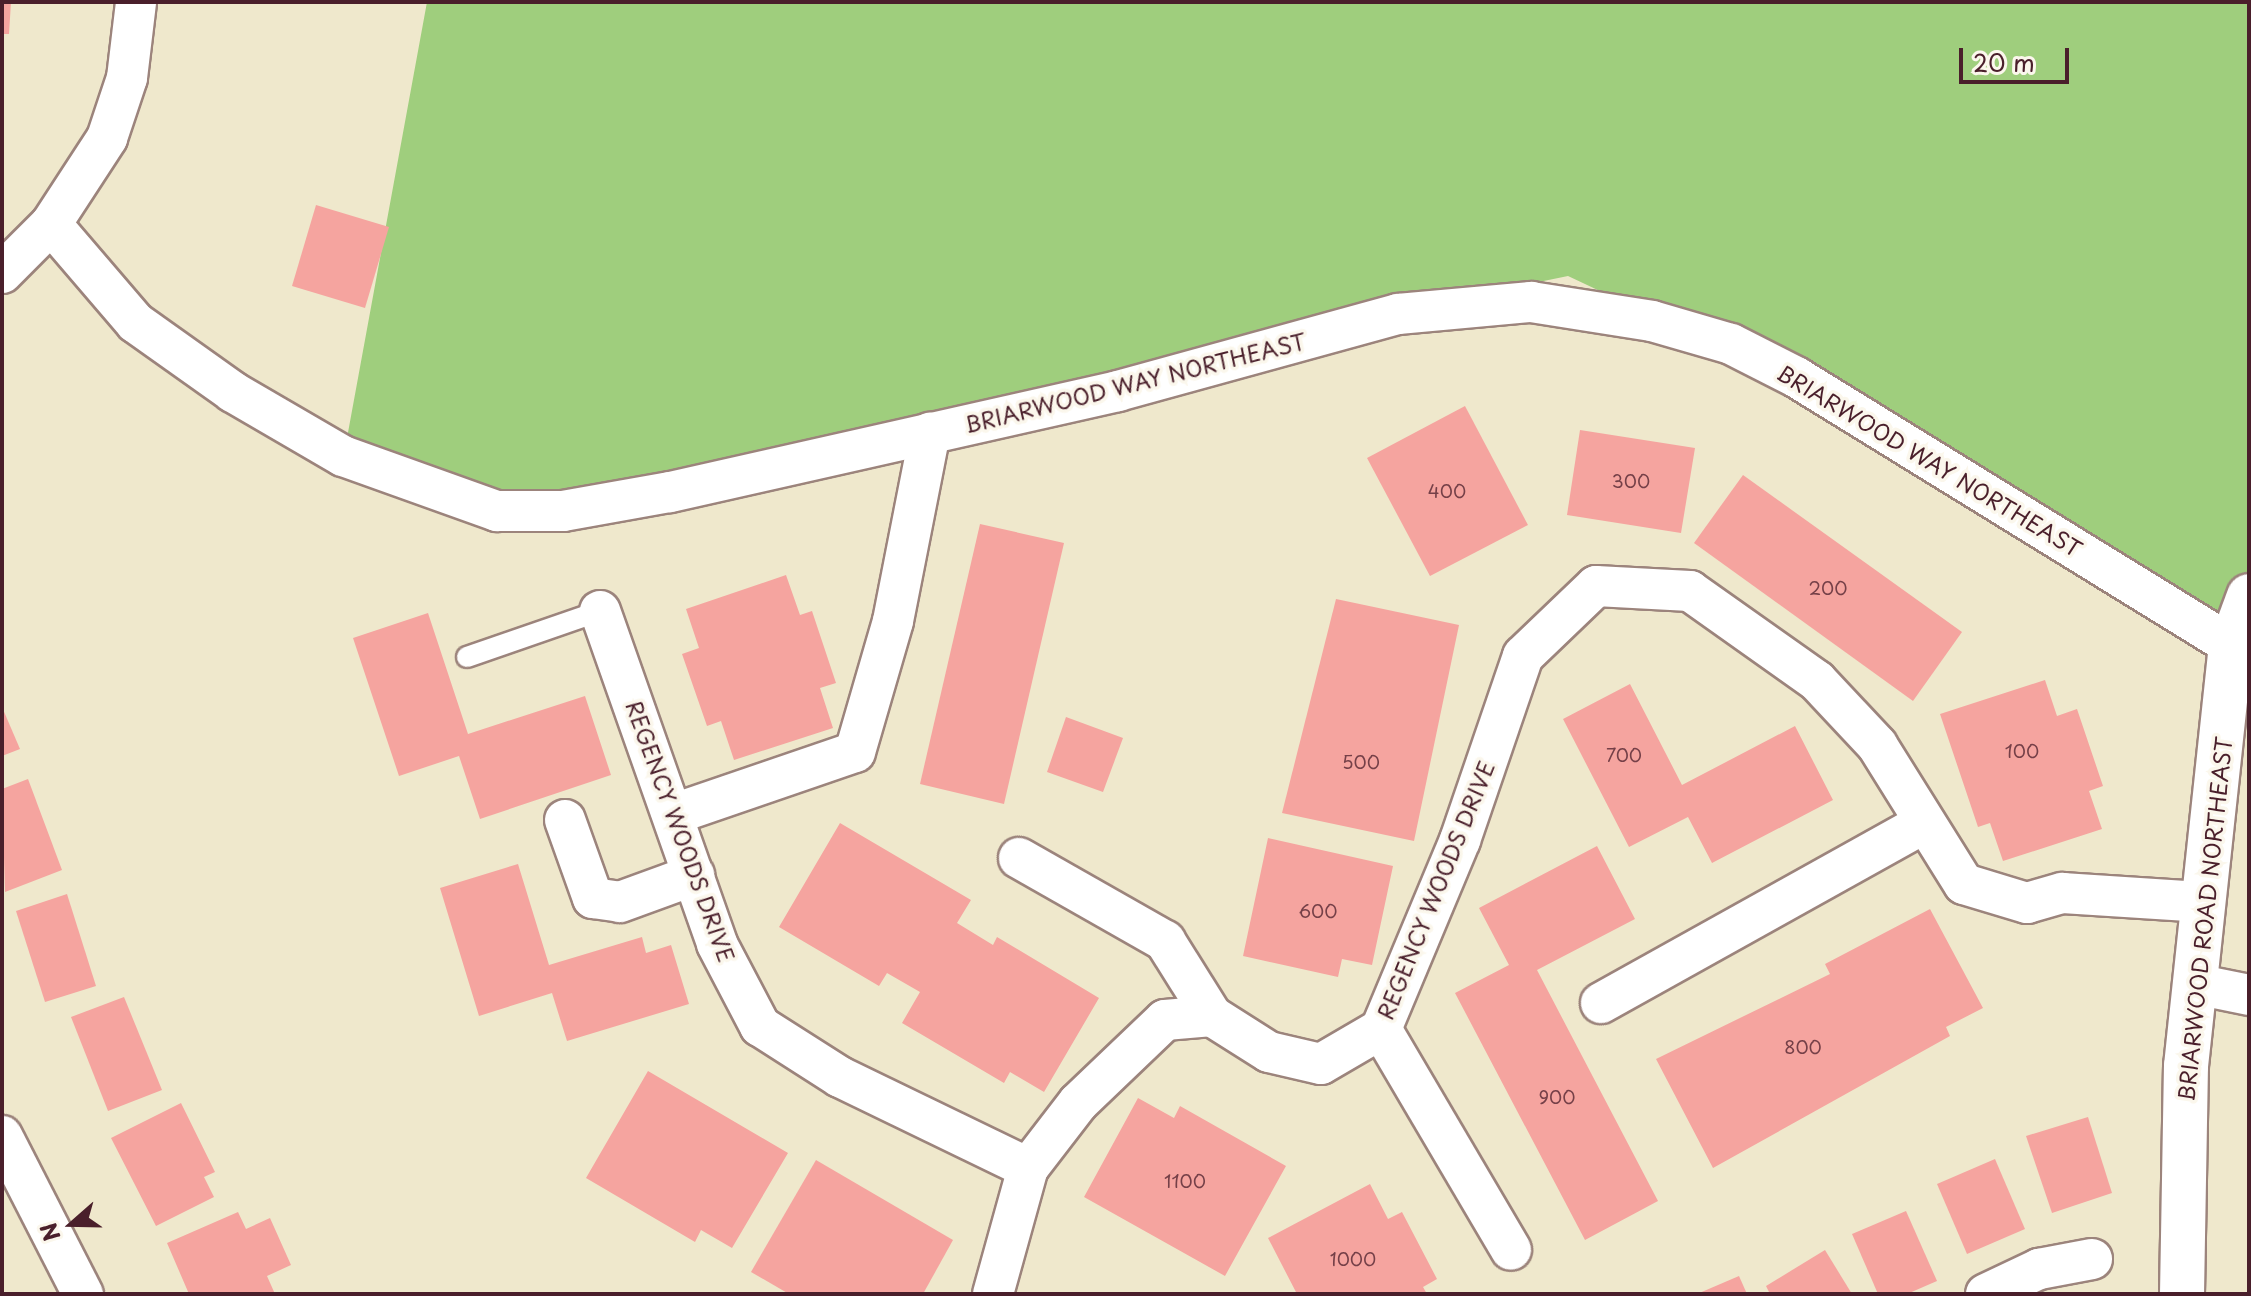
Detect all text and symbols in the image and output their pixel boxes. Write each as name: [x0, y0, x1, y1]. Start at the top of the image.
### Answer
scale bar: [1963, 32, 2073, 82]
text: 20 m: [1973, 44, 2035, 80]
street label: BRIARWOOD WAY NORTHEAST: [961, 327, 1309, 437]
street label: BRIARWOOD WAY NORTHEAST: [1772, 358, 2088, 562]
house number: 300: [1612, 470, 1650, 492]
house number: 400: [1428, 480, 1466, 502]
house number: 200: [1809, 577, 1847, 599]
street label: REGENCY WOODS DRIVE: [621, 696, 741, 966]
street label: BRIARWOOD ROAD NORTHEAST: [2172, 735, 2236, 1103]
house number: 100: [2005, 740, 2039, 762]
house number: 700: [1606, 744, 1642, 766]
house number: 500: [1342, 751, 1380, 773]
street label: REGENCY WOODS DRIVE: [1371, 756, 1499, 1024]
house number: 600: [1298, 900, 1338, 922]
house number: 800: [1784, 1036, 1822, 1058]
house number: 900: [1539, 1086, 1575, 1108]
house number: 1100: [1164, 1170, 1206, 1192]
north arrow: [32, 1184, 112, 1264]
text: N: [30, 1219, 67, 1246]
house number: 1000: [1330, 1248, 1376, 1270]

